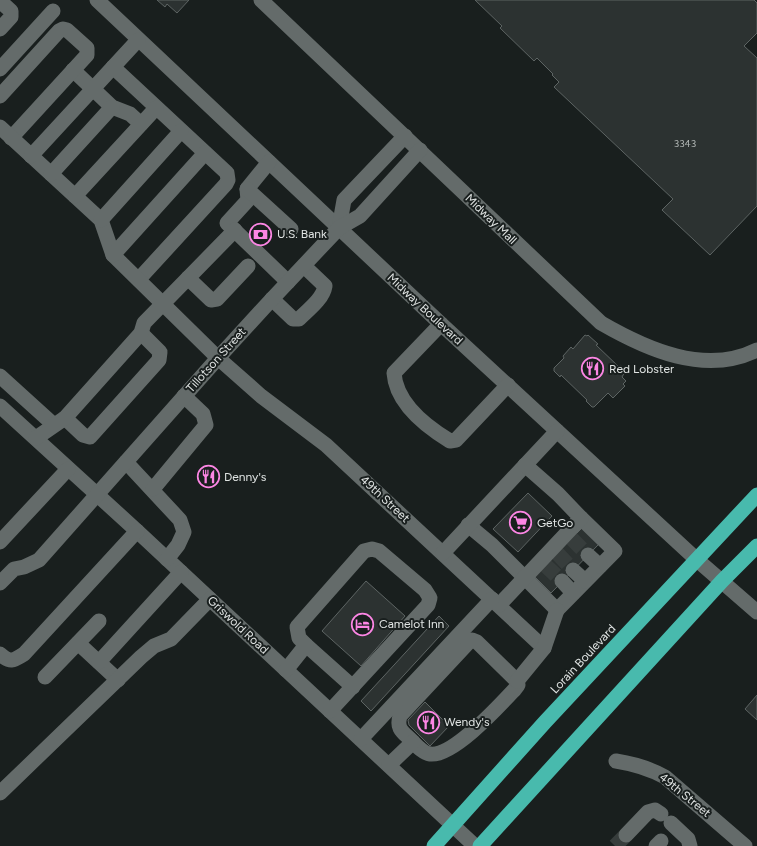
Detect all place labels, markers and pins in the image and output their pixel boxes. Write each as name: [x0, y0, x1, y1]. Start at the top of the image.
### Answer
bank icon: U.S. Bank: [249, 222, 273, 246]
place label: U.S. Bank: [277, 227, 327, 241]
restaurant icon: Red Lobster: [581, 357, 605, 381]
place label: Red Lobster: [609, 362, 674, 376]
restaurant icon: Denny's: [196, 465, 220, 489]
place label: Denny's: [224, 470, 267, 484]
supermarket icon: GetGo: [509, 511, 533, 535]
place label: GetGo: [537, 516, 573, 530]
hotel icon: Camelot Inn: [351, 612, 375, 636]
place label: Camelot Inn: [379, 617, 445, 631]
restaurant icon: Wendy's: [416, 710, 440, 734]
place label: Wendy's: [444, 715, 490, 729]

